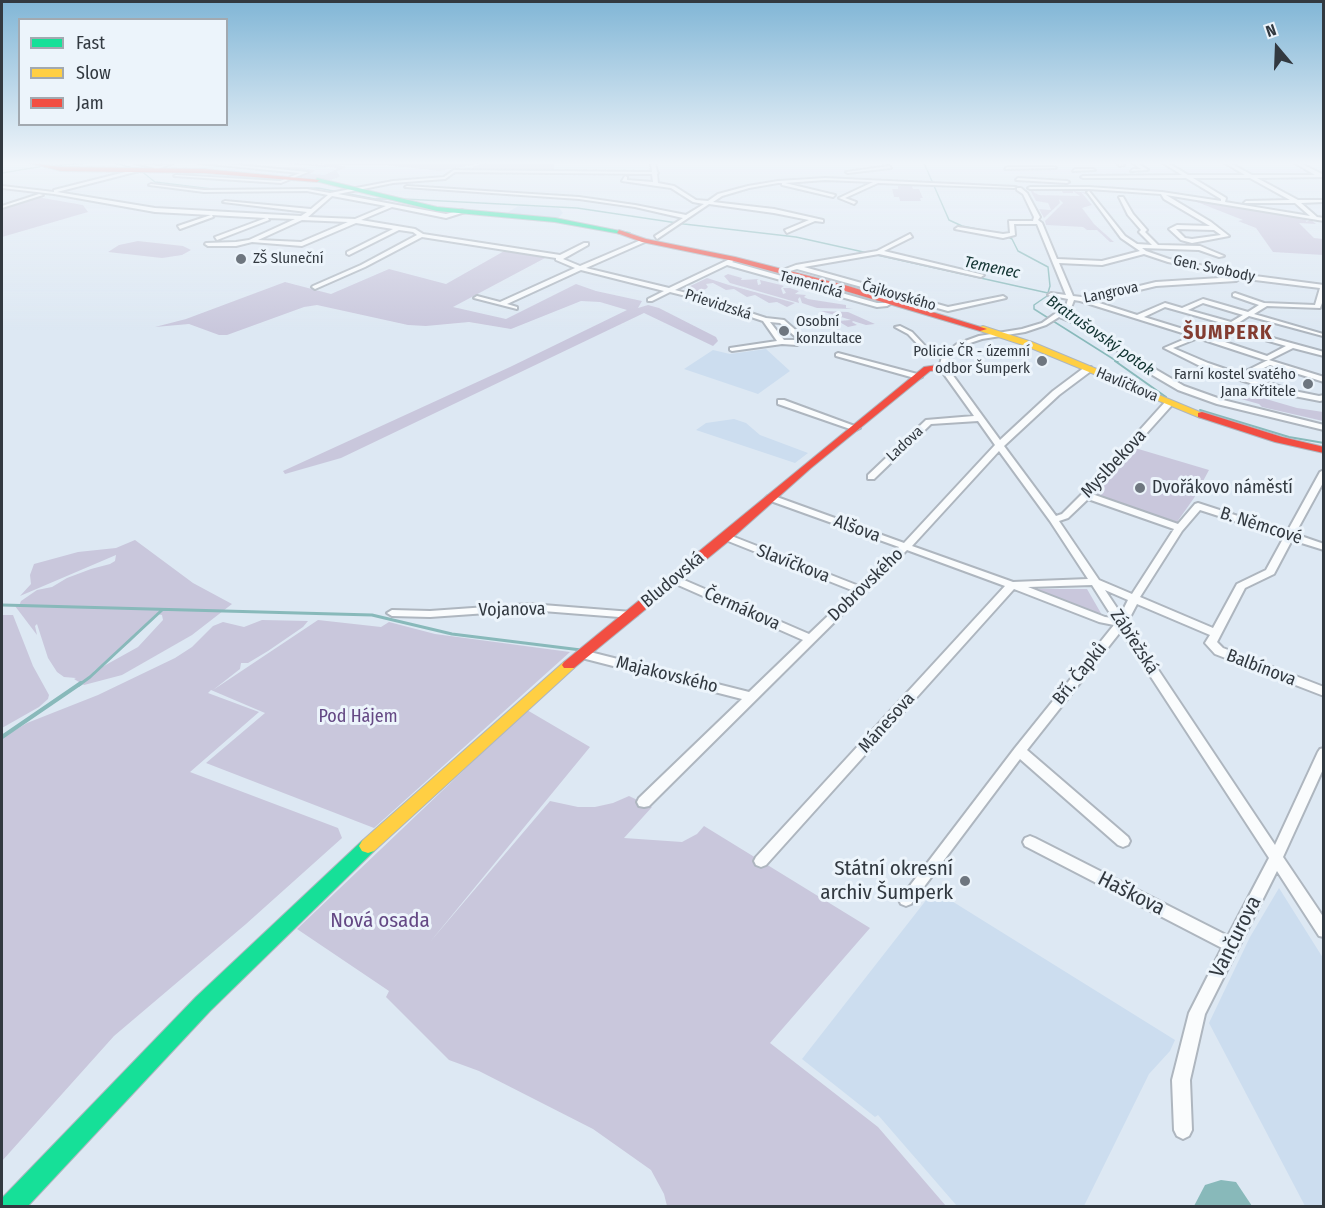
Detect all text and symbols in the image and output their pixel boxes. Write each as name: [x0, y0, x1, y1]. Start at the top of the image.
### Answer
legend: [18, 18, 228, 126]
north arrow: [1247, 18, 1307, 78]
text: N: [1263, 20, 1279, 41]
text: Fast: [76, 32, 105, 54]
text: Slow: [76, 62, 111, 84]
text: Jam: [76, 92, 104, 114]
place label: ZŠ Sluneční: [253, 250, 323, 268]
marker: ZŠ Sluneční: [234, 252, 248, 266]
street label: Gen. Svobody: [1172, 252, 1256, 286]
water label: Temenec: [962, 253, 1022, 283]
street label: Temenická: [777, 267, 845, 303]
street label: Čajkovského: [860, 277, 938, 315]
street label: Langrova: [1082, 278, 1140, 308]
street label: Prievidzská: [683, 286, 753, 324]
water label: Bratrušovský potok: [1043, 292, 1157, 380]
place label: Osobní konzultace: [796, 313, 862, 348]
district label: ŠUMPERK: [1183, 321, 1273, 345]
marker: Osobní konzultace: [777, 324, 791, 338]
place label: Policie ČR - územní odbor Šumperk: [913, 343, 1030, 378]
marker: Policie ČR - územní odbor Šumperk: [1035, 354, 1049, 368]
street label: Havlíčkova: [1093, 364, 1161, 406]
place label: Farní kostel svatého Jana Křtitele: [1174, 366, 1296, 401]
marker: Farní kostel svatého Jana Křtitele: [1301, 377, 1315, 391]
street label: Ladova: [883, 423, 927, 465]
street label: Myslbekova: [1077, 425, 1151, 503]
place label: Dvořákovo náměstí: [1152, 477, 1293, 499]
marker: Dvořákovo náměstí: [1133, 481, 1147, 495]
street label: B. Němcové: [1217, 503, 1305, 549]
street label: Alšova: [831, 511, 883, 547]
street label: Slavíčkova: [753, 540, 833, 588]
street label: Dobrovského: [824, 544, 908, 626]
street label: Bludovská: [637, 547, 709, 613]
street label: Čermákova: [701, 583, 783, 635]
street label: Vojanova: [478, 599, 546, 621]
street label: Zábřežská: [1105, 606, 1163, 678]
street label: Bří. Čapků: [1048, 639, 1112, 709]
street label: Balbínova: [1223, 645, 1299, 691]
street label: Majakovského: [614, 652, 720, 698]
street label: Mánesova: [854, 688, 920, 758]
park label: Pod Hájem: [318, 706, 398, 728]
place label: Státní okresní archiv Šumperk: [820, 856, 953, 906]
street label: Haškova: [1093, 866, 1169, 922]
marker: Státní okresní archiv Šumperk: [958, 874, 972, 888]
street label: Vančurova: [1205, 892, 1267, 982]
park label: Nová osada: [330, 908, 430, 934]

